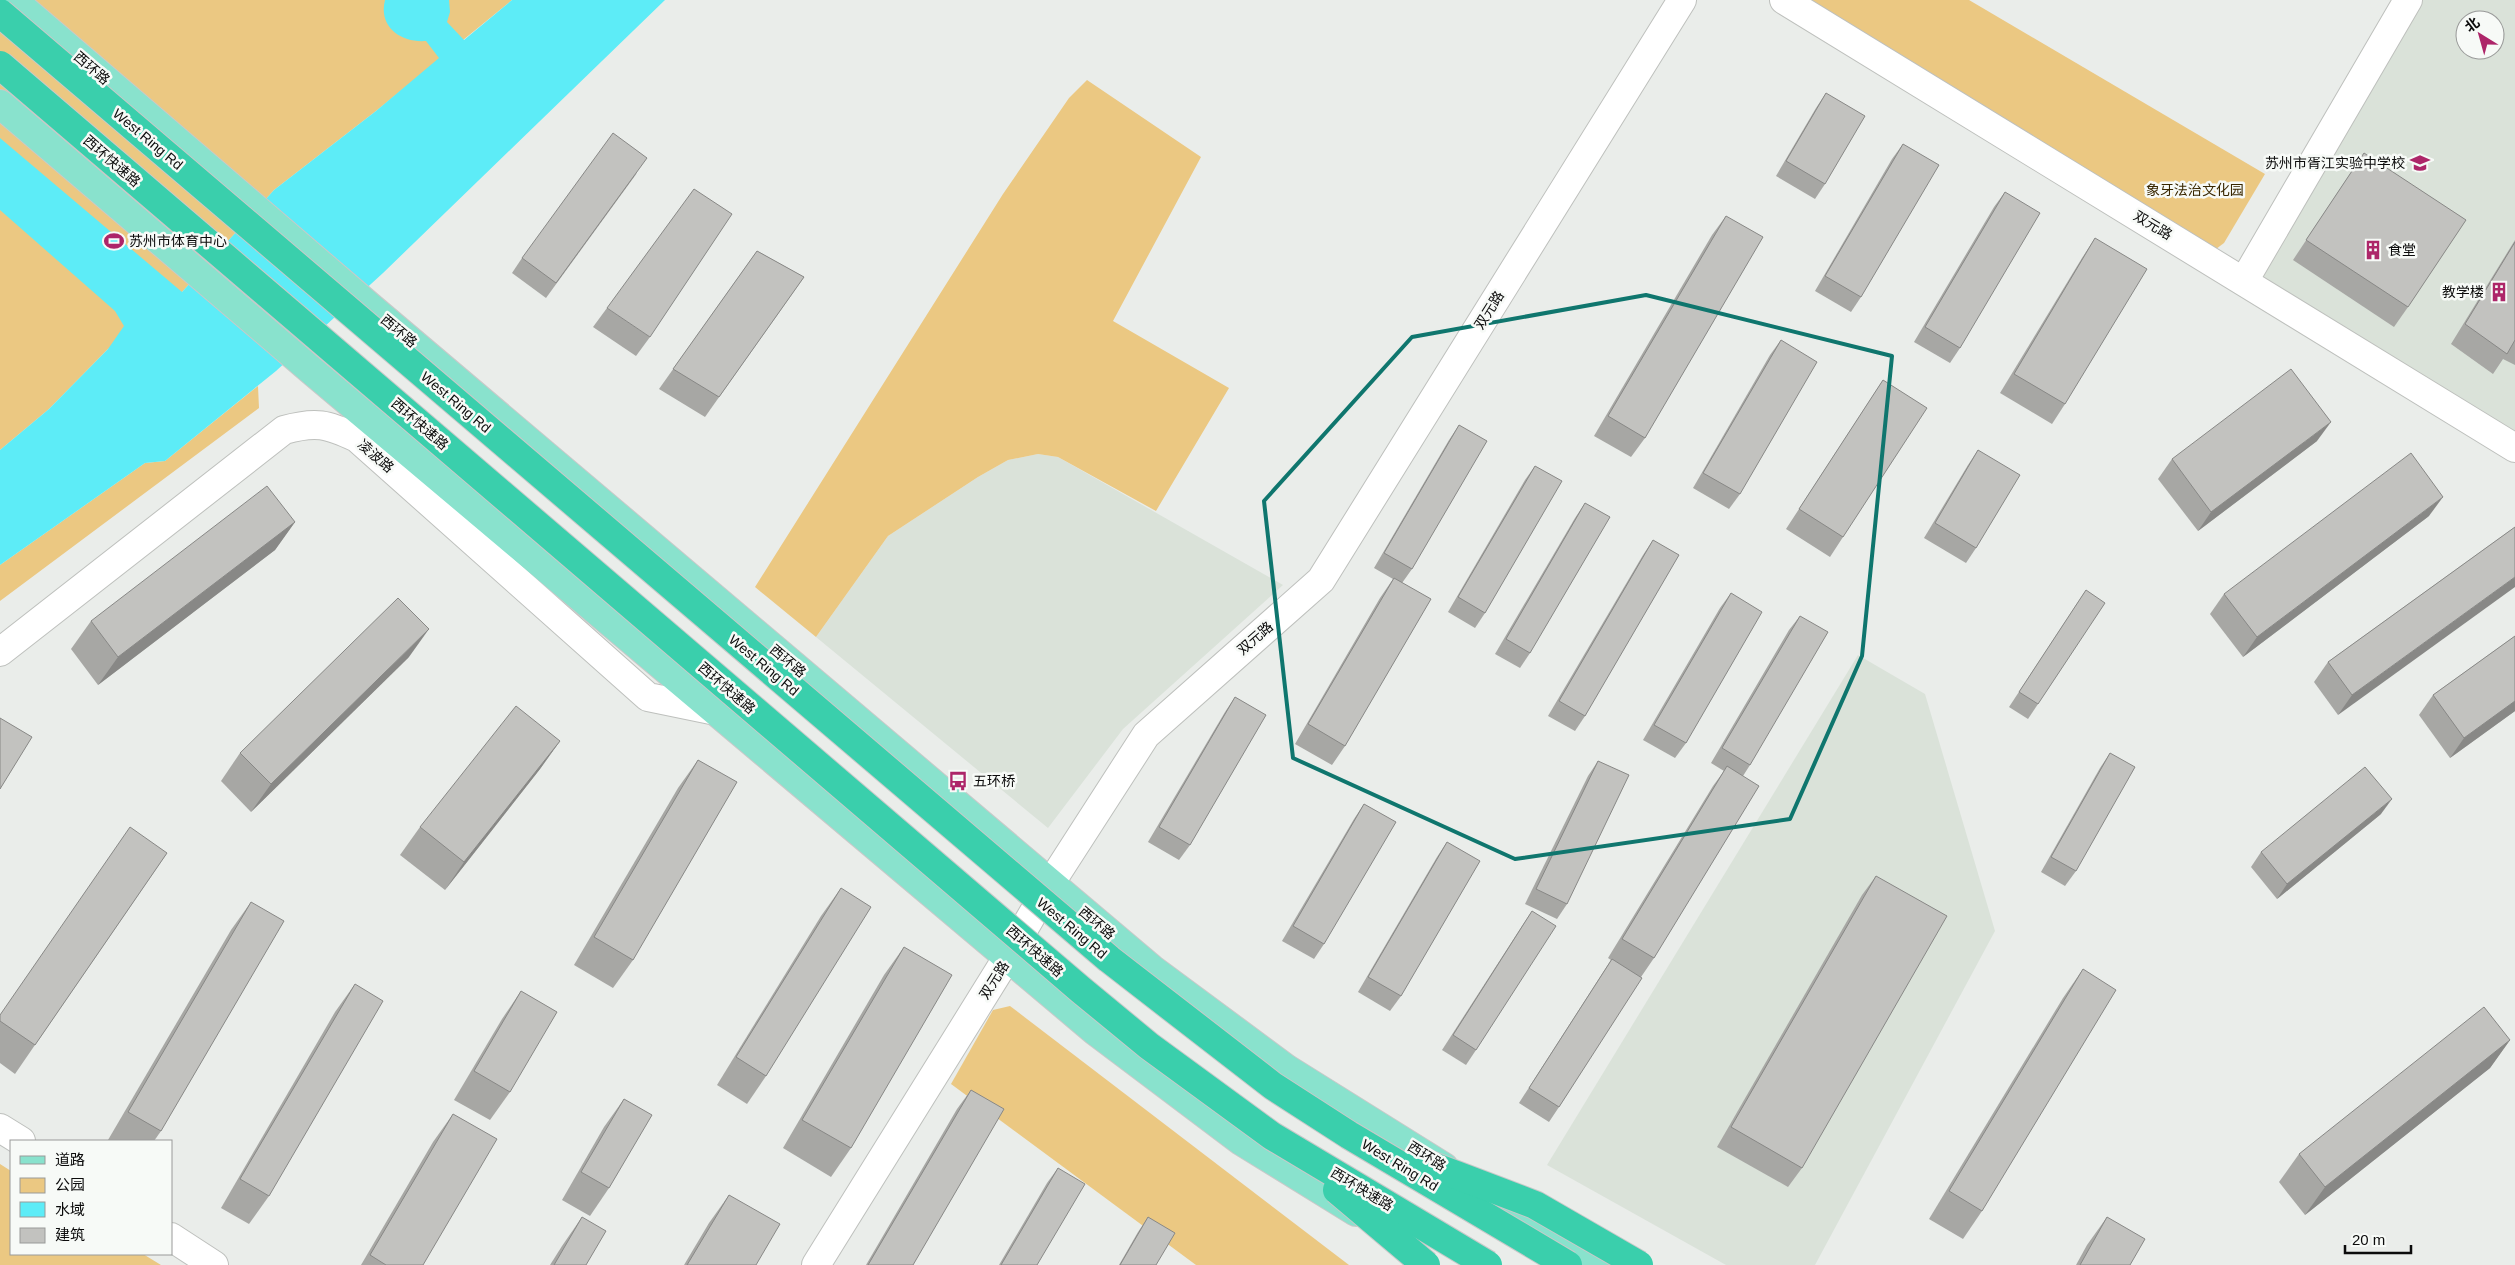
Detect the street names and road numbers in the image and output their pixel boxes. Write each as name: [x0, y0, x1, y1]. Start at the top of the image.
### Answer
street label: 西环路: [71, 48, 113, 88]
street label: West Ring Rd: [110, 105, 186, 173]
street label: 西环快速路: [80, 132, 144, 190]
street label: 双元路: [2131, 207, 2175, 243]
street label: 双元路: [1471, 288, 1507, 332]
street label: 西环路: [378, 311, 420, 351]
street label: West Ring Rd: [418, 368, 494, 436]
street label: 西环快速路: [388, 395, 452, 453]
street label: 凌波路: [355, 436, 397, 476]
street label: 双元路: [1234, 618, 1276, 658]
street label: West Ring Rd: [726, 631, 802, 699]
street label: 西环路: [767, 641, 809, 681]
street label: 西环快速路: [695, 659, 759, 717]
street label: West Ring Rd: [1034, 894, 1110, 962]
street label: 西环路: [1076, 903, 1118, 943]
street label: 西环快速路: [1003, 922, 1067, 980]
street label: 双元路: [976, 958, 1012, 1002]
street label: West Ring Rd: [1359, 1136, 1441, 1194]
street label: 西环路: [1405, 1138, 1449, 1174]
street label: 西环快速路: [1328, 1164, 1396, 1214]

